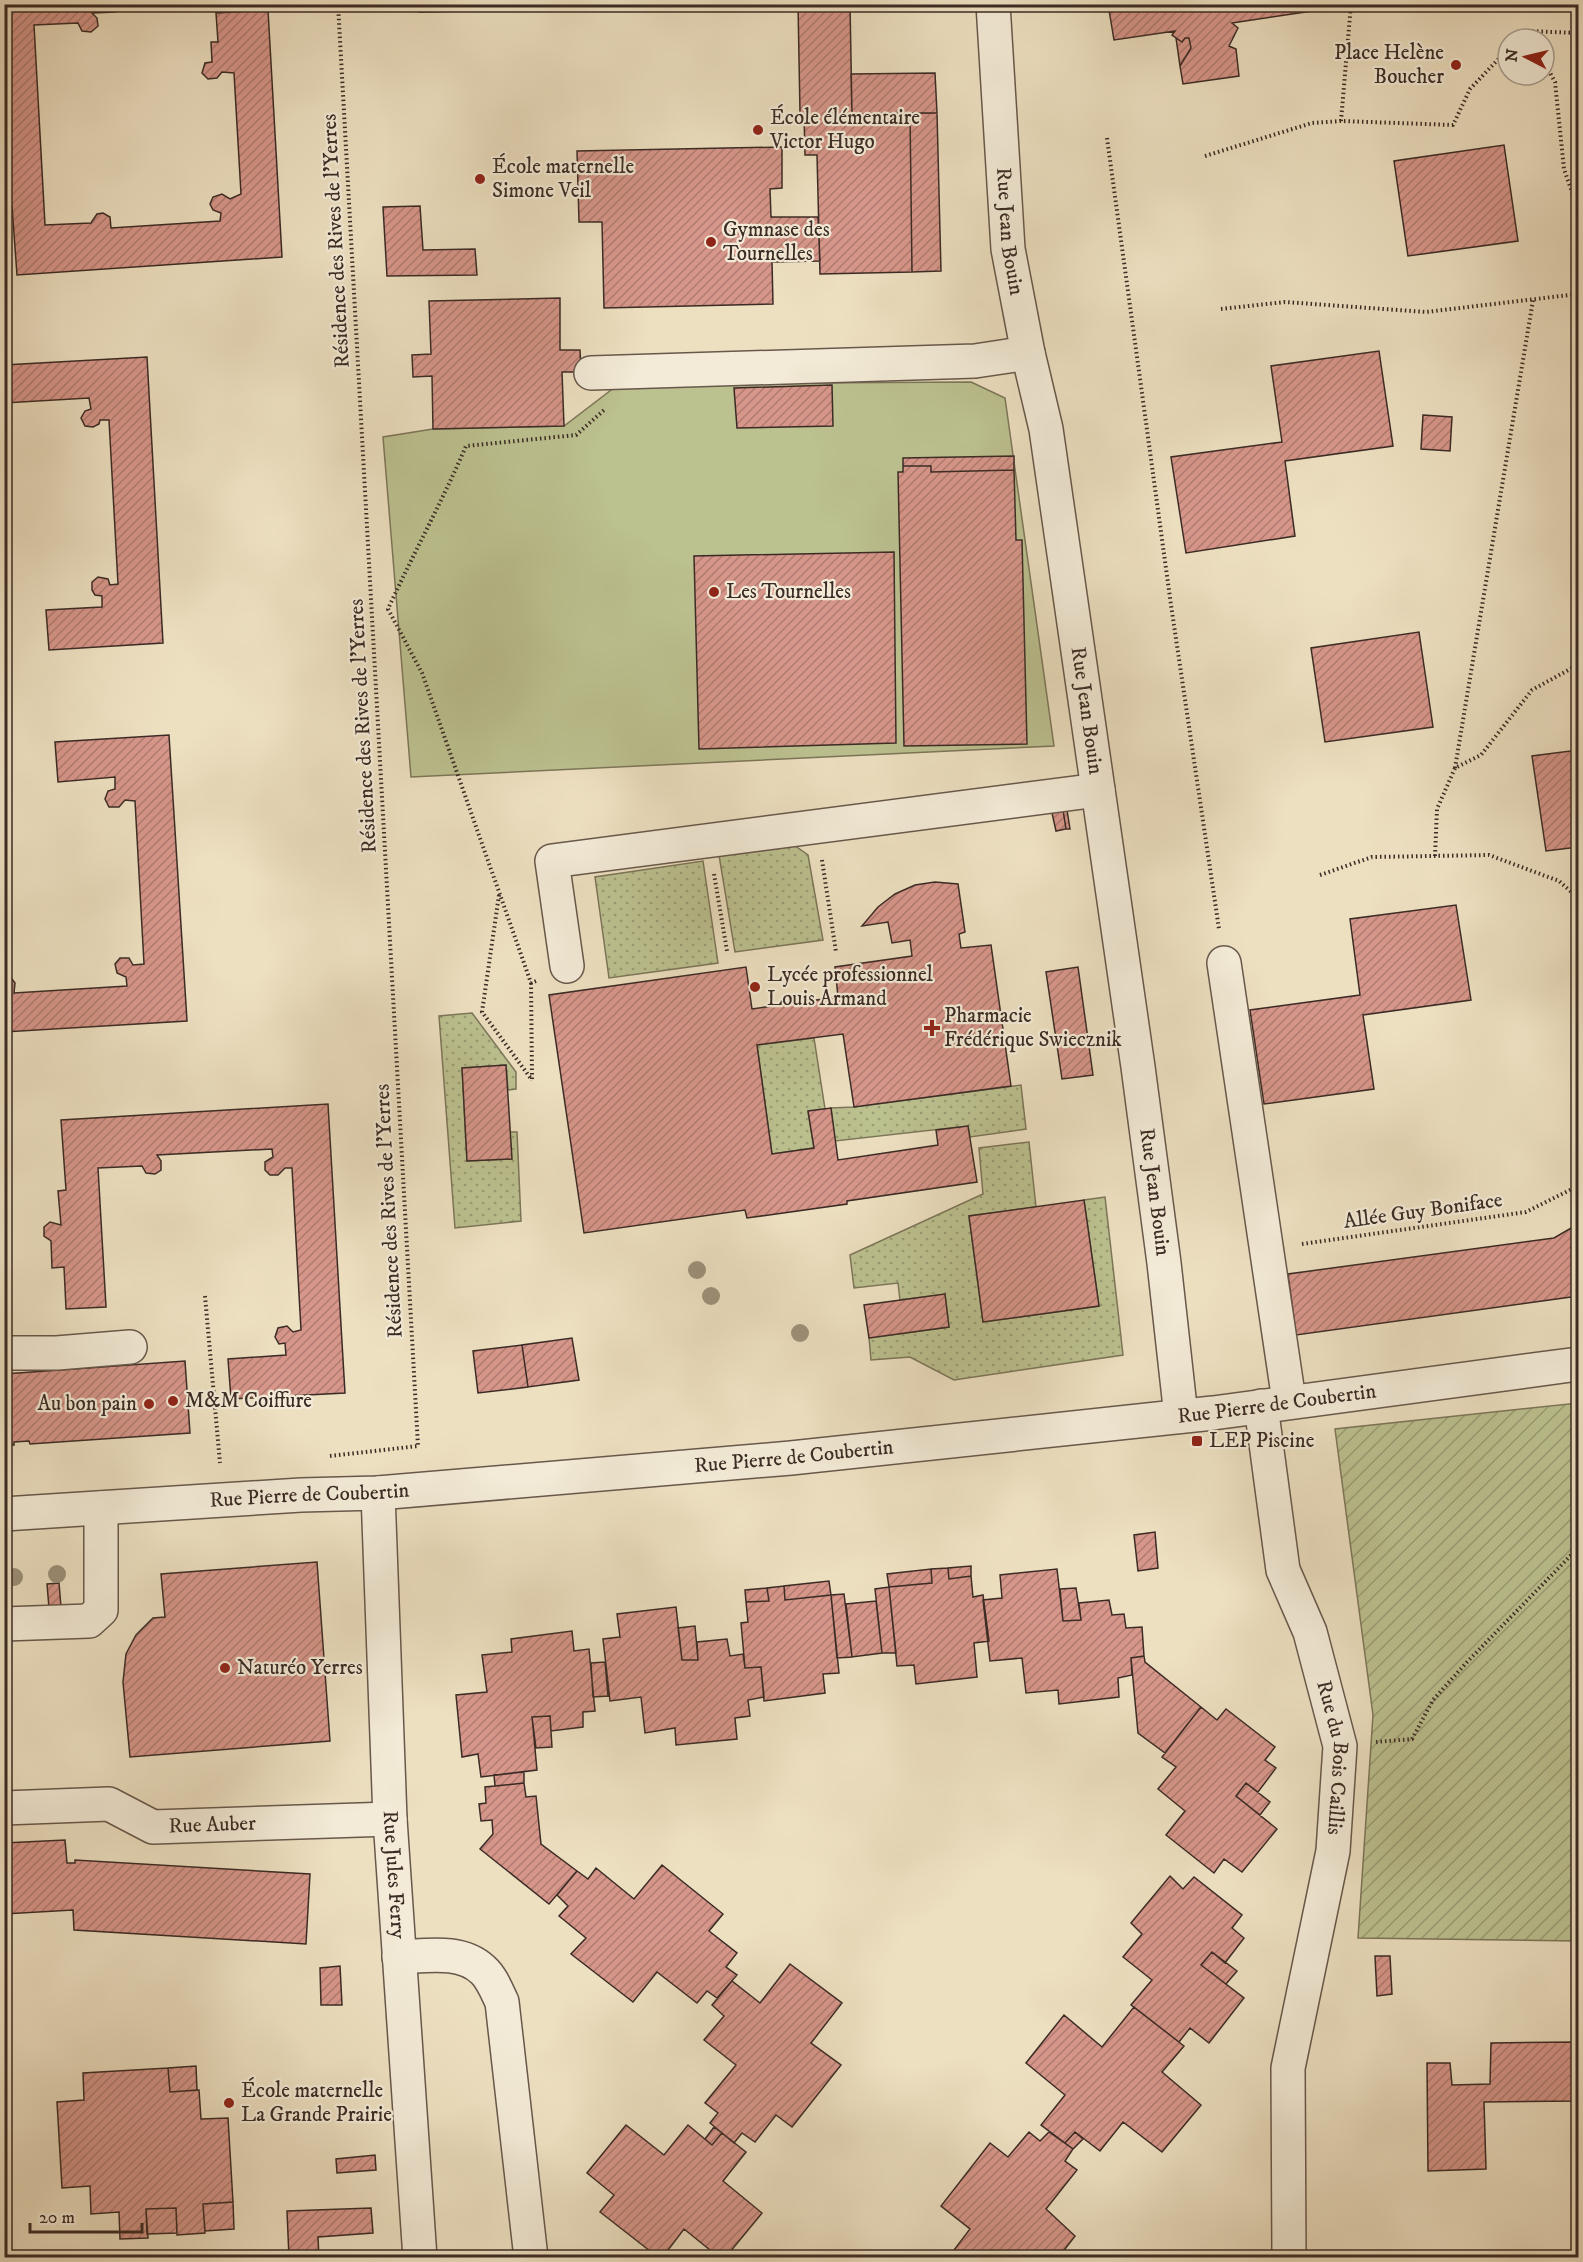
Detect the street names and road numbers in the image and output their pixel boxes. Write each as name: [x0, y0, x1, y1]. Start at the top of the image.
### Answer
street label: Résidence des Rives de l'Yerres: [316, 113, 356, 369]
street label: Rue Jean Bouin: [990, 167, 1030, 297]
street label: Résidence des Rives de l'Yerres: [343, 598, 383, 854]
street label: Rue Jean Bouin: [1065, 645, 1109, 776]
street label: Résidence des Rives de l'Yerres: [369, 1083, 409, 1339]
street label: Rue Jean Bouin: [1133, 1126, 1176, 1257]
street label: Allée Guy Boniface: [1342, 1187, 1504, 1235]
street label: Rue Pierre de Coubertin: [1176, 1378, 1378, 1430]
street label: Rue Pierre de Coubertin: [693, 1434, 895, 1479]
street label: Rue Pierre de Coubertin: [209, 1477, 410, 1514]
street label: Rue du Bois Caillis: [1310, 1678, 1353, 1836]
street label: Rue Jules Ferry: [377, 1810, 411, 1941]
street label: Rue Auber: [168, 1811, 256, 1839]

